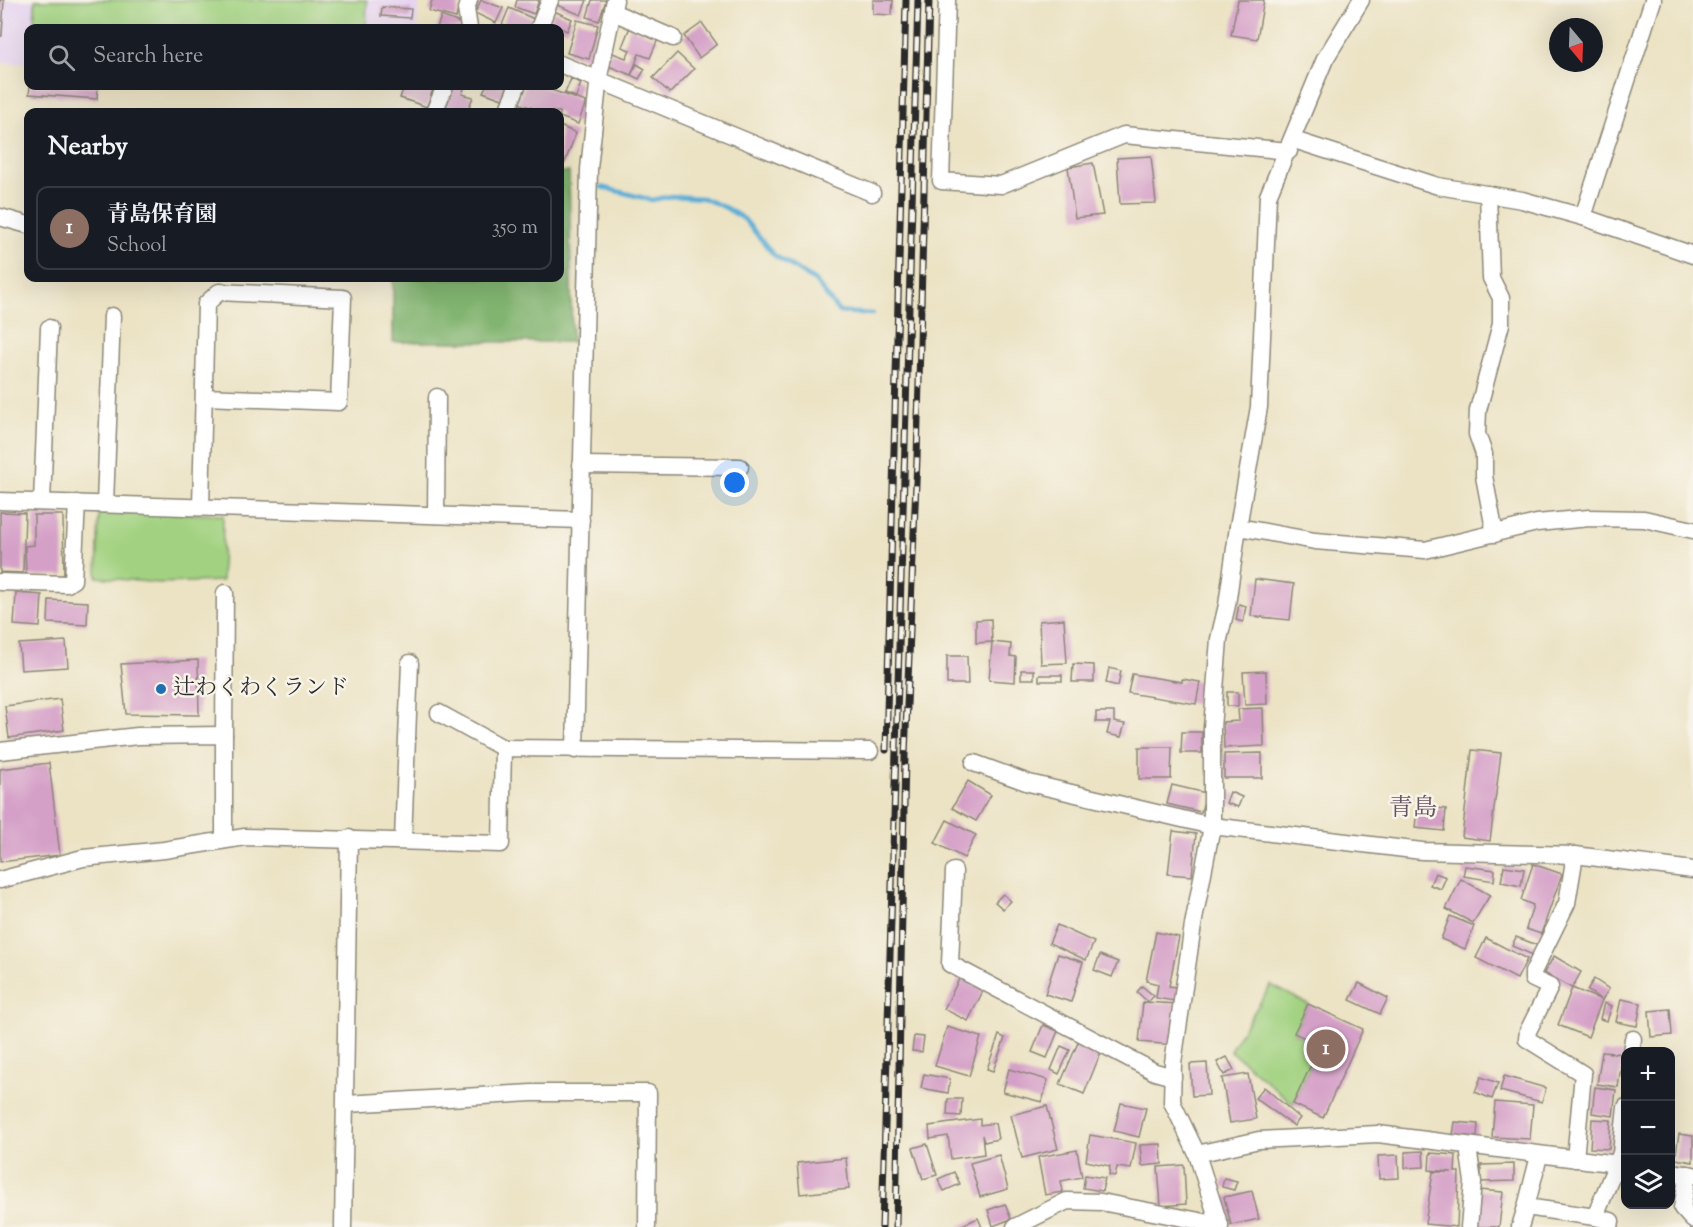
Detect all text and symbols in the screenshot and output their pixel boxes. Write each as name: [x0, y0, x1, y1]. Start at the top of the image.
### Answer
north arrow: [1549, 18, 1603, 72]
search box: [24, 24, 564, 90]
icon: search: [45, 41, 78, 74]
text: Search here: [93, 41, 203, 73]
text: Nearby: [48, 129, 128, 166]
text: 青島保育園: [107, 200, 217, 232]
text: 1: [66, 214, 73, 243]
text: 350 m: [492, 214, 538, 243]
text: School: [107, 232, 167, 261]
your location: [720, 468, 749, 497]
place label: 辻わくわくランド: [173, 673, 349, 705]
marker: 辻わくわくランド: [154, 682, 168, 696]
district label: 青島: [1389, 792, 1437, 826]
pin: 1: [1306, 1026, 1346, 1072]
map controls: [1621, 1047, 1675, 1209]
button: +: [1621, 1047, 1675, 1101]
button: −: [1621, 1101, 1675, 1155]
button: layers: [1621, 1155, 1675, 1209]

